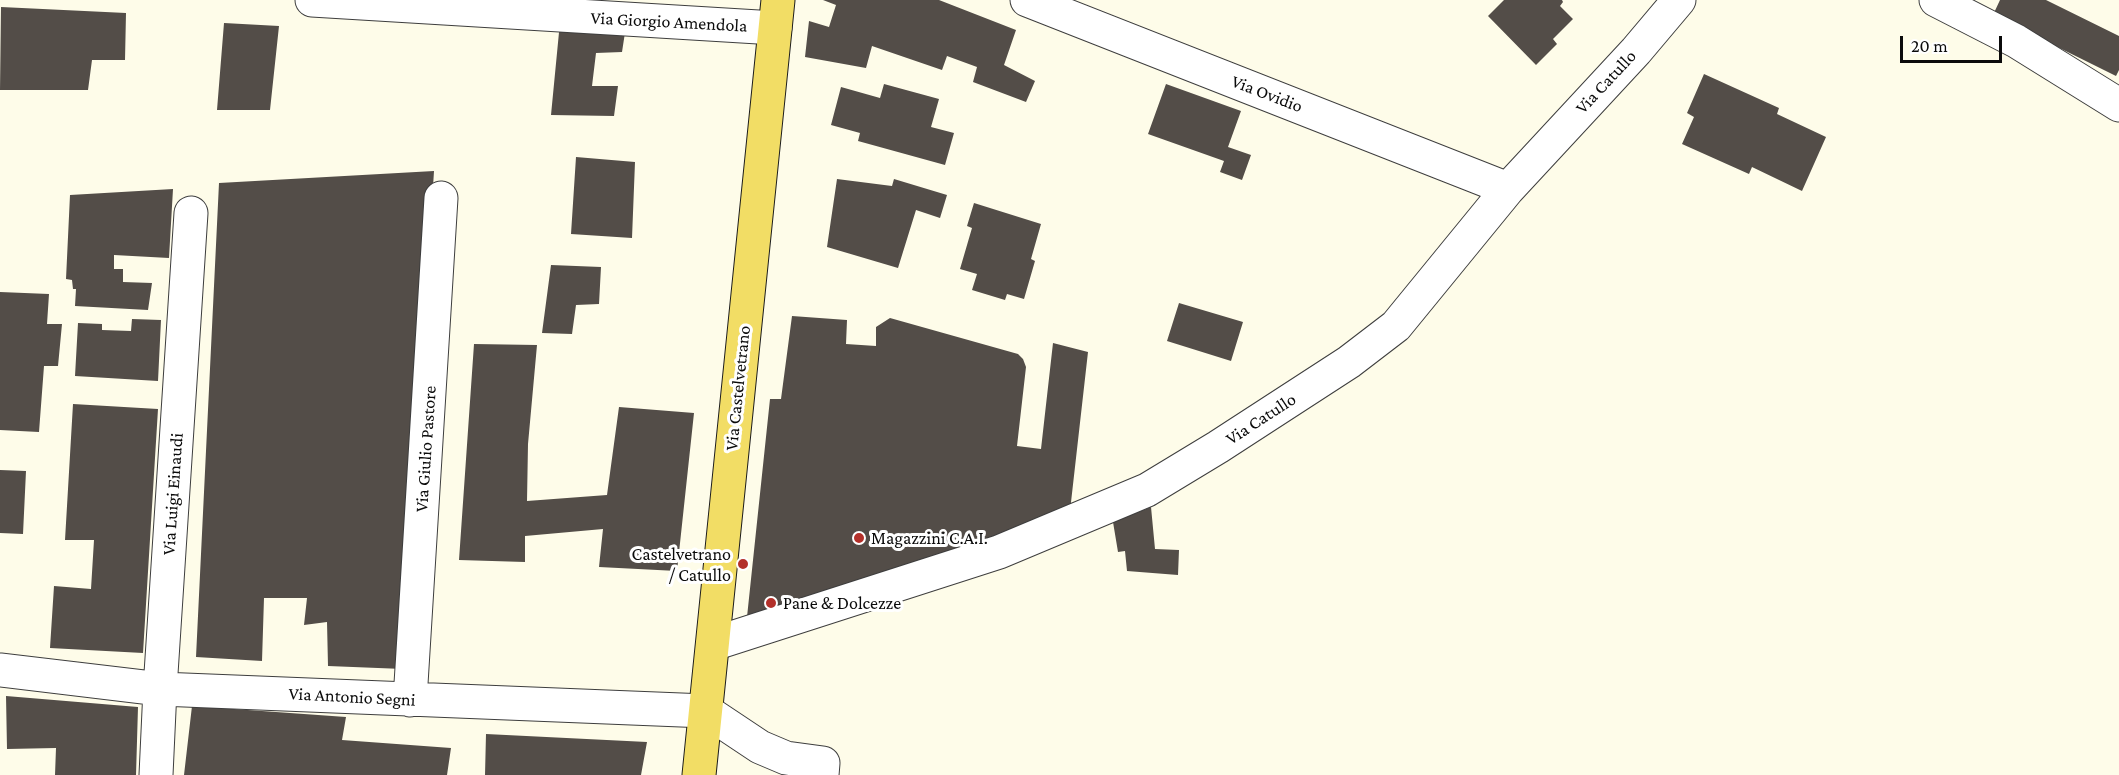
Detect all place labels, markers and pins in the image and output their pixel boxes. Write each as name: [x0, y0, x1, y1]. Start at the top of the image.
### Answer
place label: Magazzini C.A.I.: [871, 527, 988, 549]
marker: Magazzini C.A.I.: [852, 531, 866, 545]
place label: Castelvetrano / Catullo: [632, 543, 731, 586]
marker: Castelvetrano / Catullo: [736, 557, 750, 571]
place label: Pane & Dolcezze: [783, 592, 901, 614]
marker: Pane & Dolcezze: [764, 596, 778, 610]

